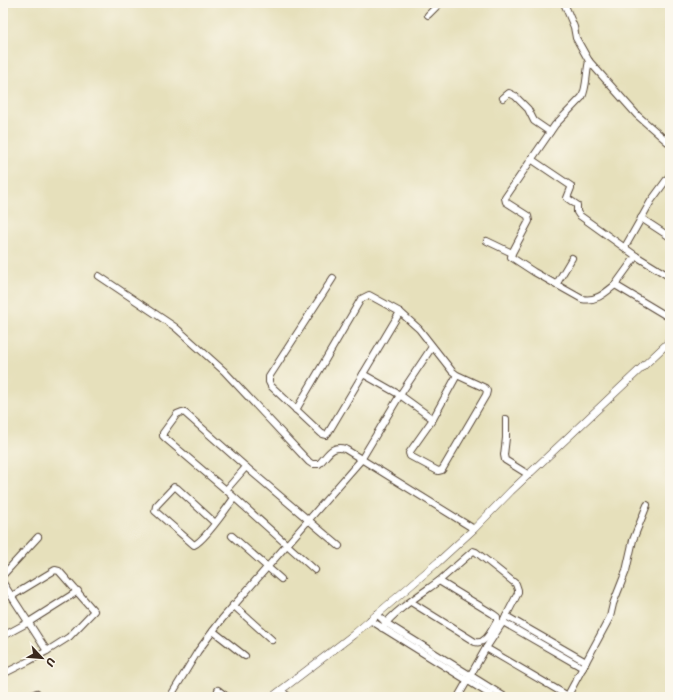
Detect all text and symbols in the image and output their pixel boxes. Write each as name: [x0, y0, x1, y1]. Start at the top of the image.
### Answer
north arrow: [22, 638, 62, 678]
text: U: [40, 655, 61, 670]

